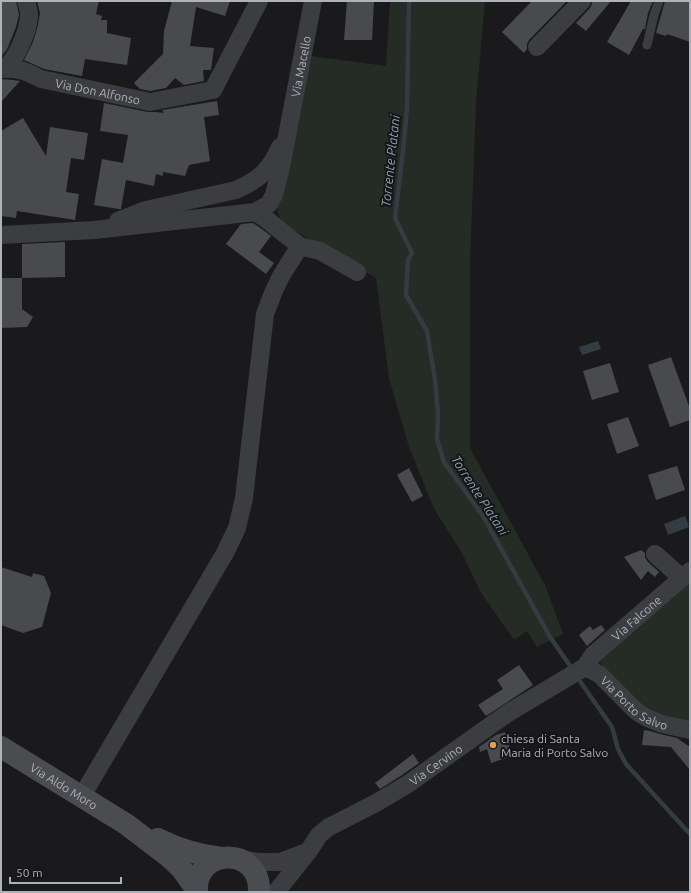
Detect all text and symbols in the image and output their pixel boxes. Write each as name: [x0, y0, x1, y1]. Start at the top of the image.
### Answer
street label: Via Macello: [288, 35, 313, 98]
street label: Via Don Alfonso: [54, 76, 142, 106]
water label: Torrente Platani: [378, 114, 402, 208]
water label: Torrente Platani: [449, 452, 511, 538]
street label: Via Falcone: [609, 593, 663, 643]
street label: Via Porto Salvo: [598, 673, 669, 732]
place label: chiesa di Santa Maria di Porto Salvo: [501, 732, 608, 759]
marker: chiesa di Santa Maria di Porto Salvo: [488, 740, 498, 750]
street label: Via Cervino: [407, 741, 464, 788]
street label: Via Aldo Moro: [28, 760, 100, 811]
scale bar: [10, 859, 121, 885]
text: 50 m: [16, 866, 43, 879]

